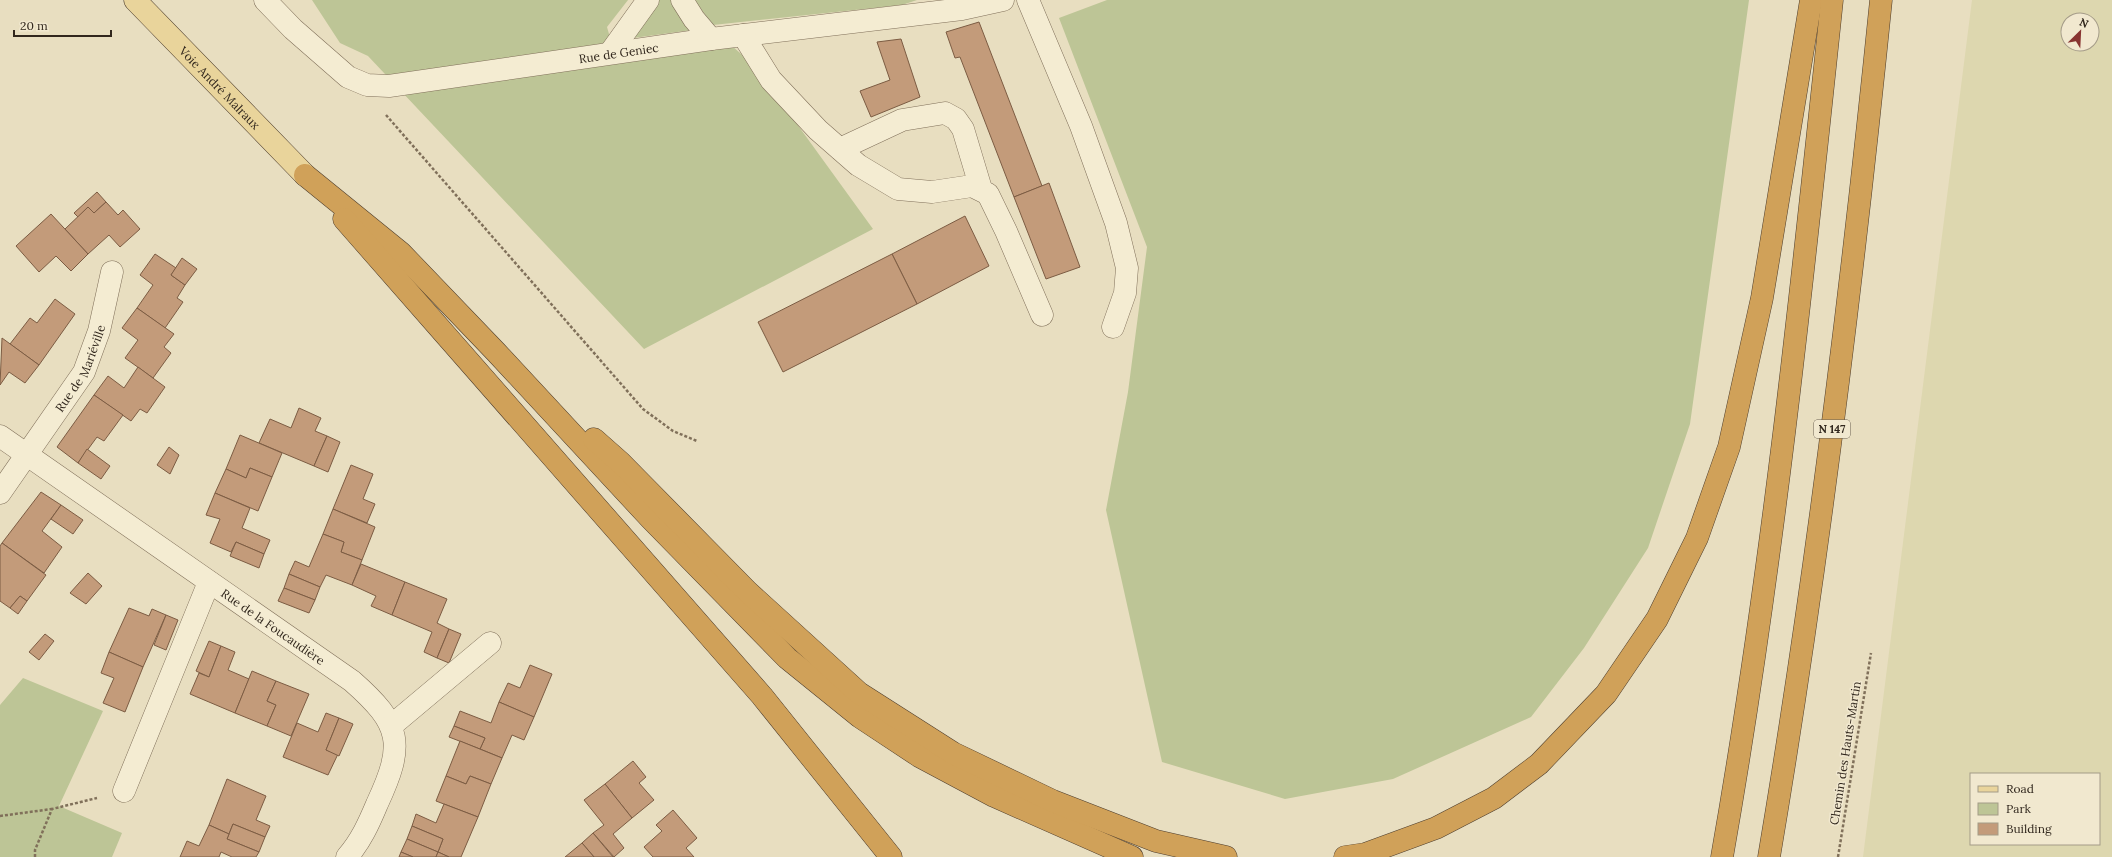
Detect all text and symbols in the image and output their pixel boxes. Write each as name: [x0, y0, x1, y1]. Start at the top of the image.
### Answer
scale bar: [14, 12, 111, 38]
north arrow: [2060, 12, 2100, 52]
text: N: [2077, 15, 2091, 31]
text: 20 m: [20, 18, 48, 33]
street label: Rue de Geniec: [578, 39, 659, 66]
street label: Voie André Malraux: [176, 42, 264, 132]
street label: Rue de Mariéville: [51, 323, 108, 414]
road number: N 147: [1814, 420, 1850, 438]
street label: Rue de la Foucaudière: [219, 585, 328, 668]
street label: Chemin des Hauts-Martin: [1826, 680, 1864, 826]
legend: [1970, 773, 2100, 845]
text: Road: [2006, 781, 2034, 796]
text: Park: [2006, 801, 2032, 816]
text: Building: [2006, 821, 2052, 836]

